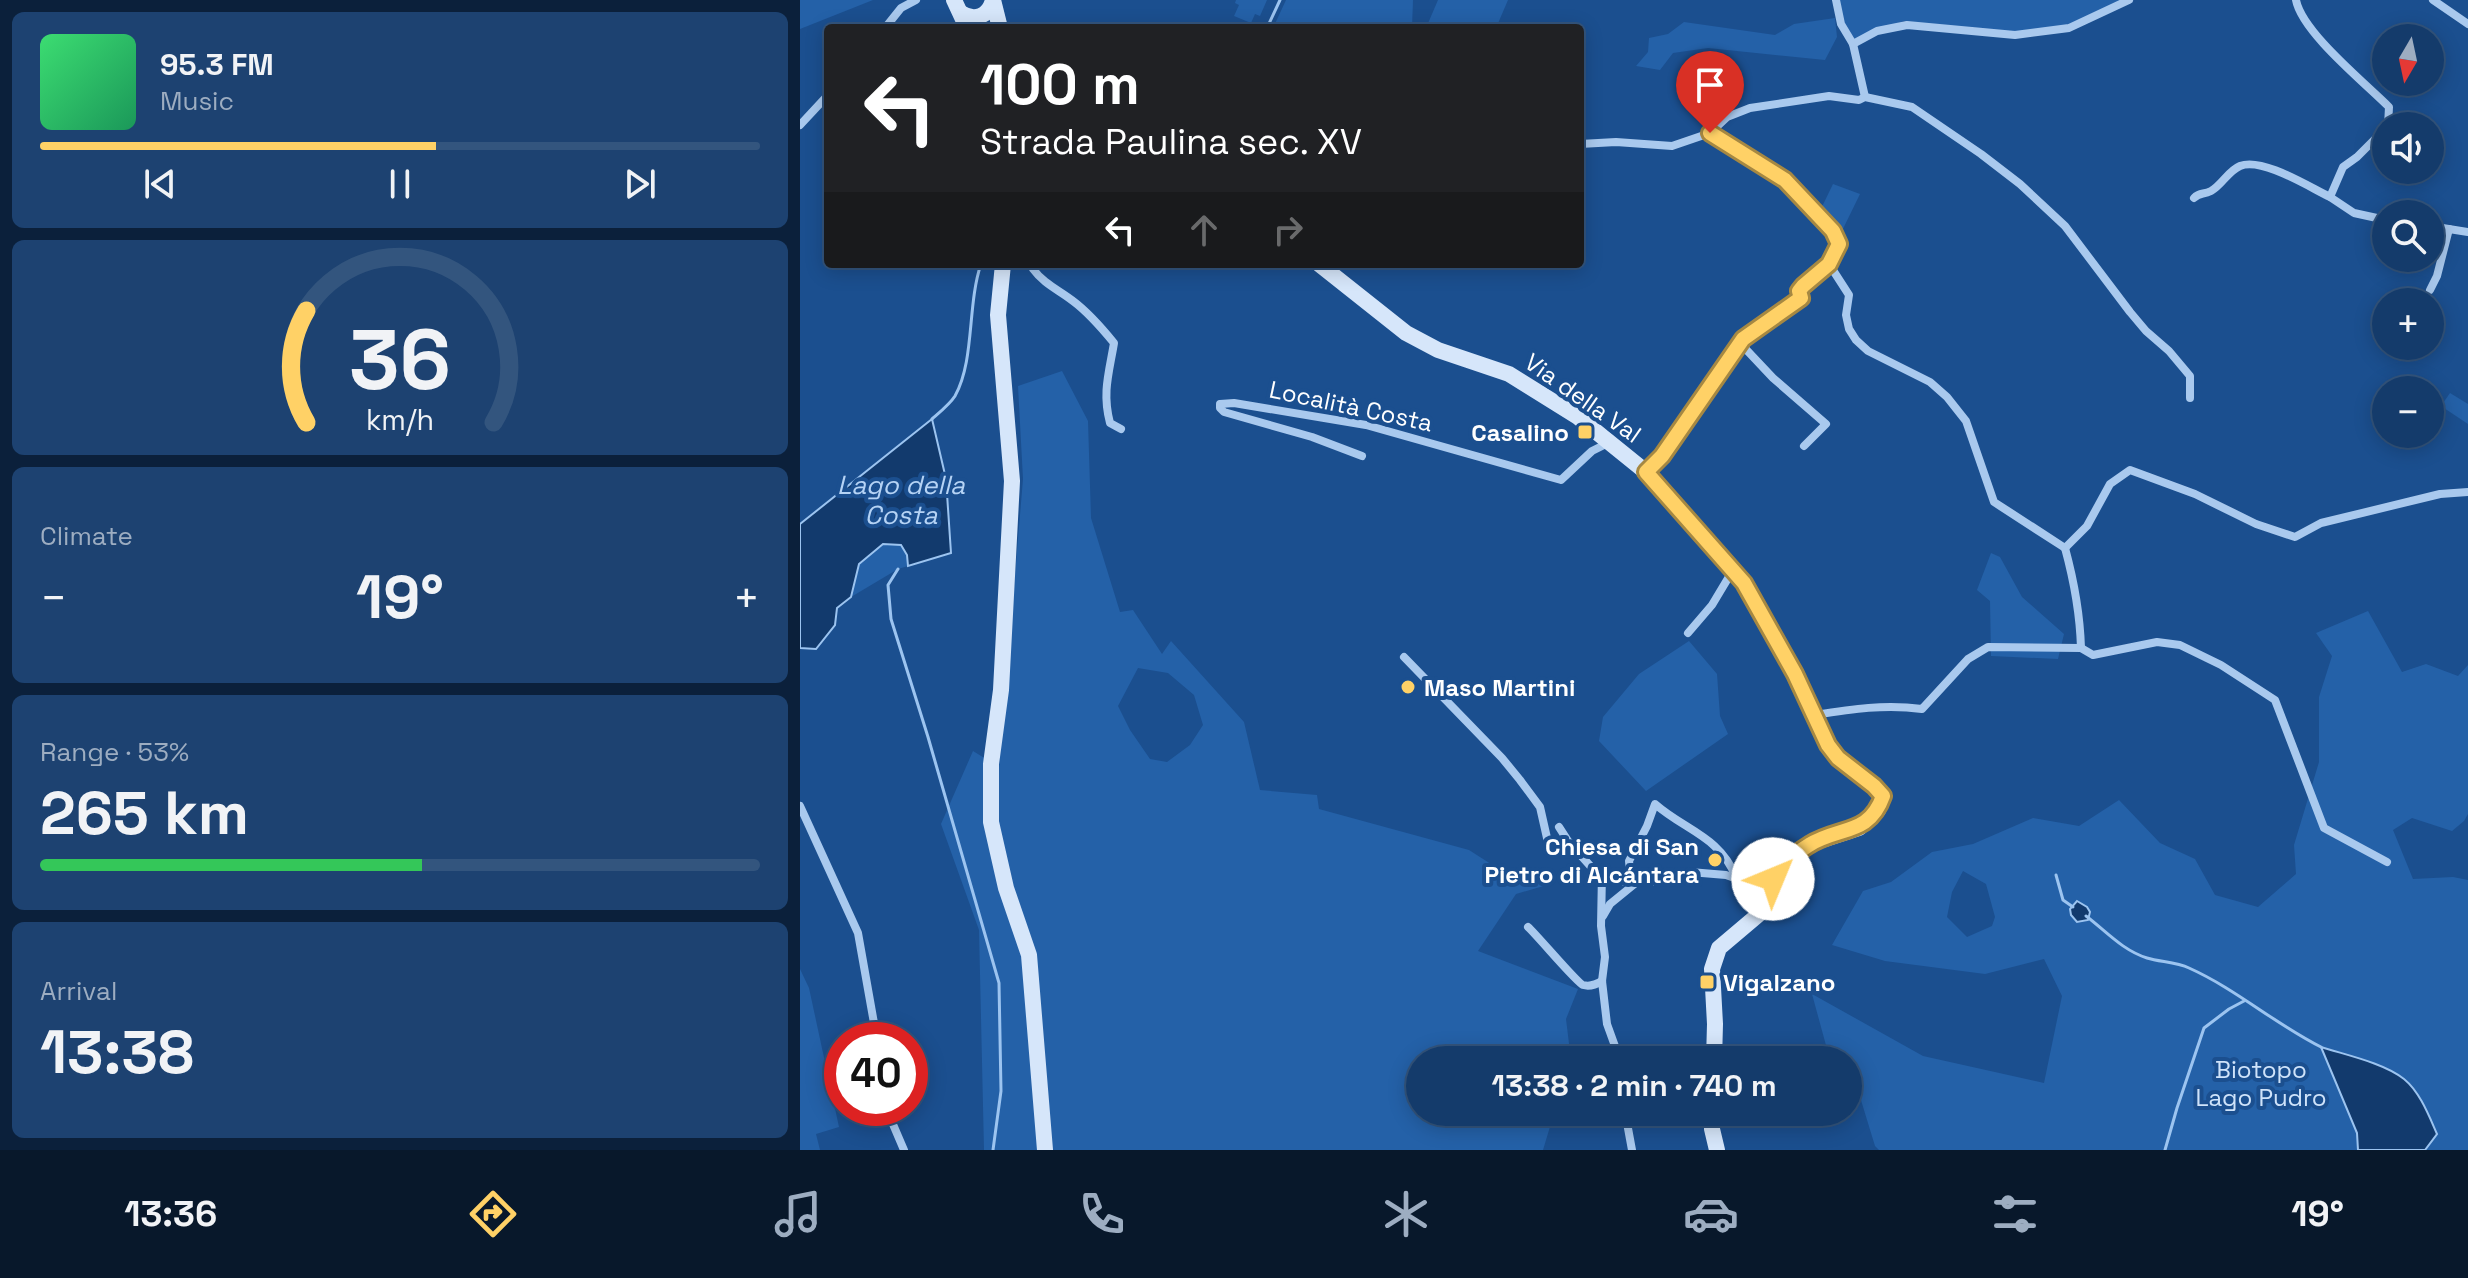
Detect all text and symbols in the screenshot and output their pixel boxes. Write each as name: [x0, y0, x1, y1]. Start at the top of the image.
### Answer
north arrow: [2372, 24, 2444, 96]
map controls: [2372, 24, 2444, 448]
text: 95.3 FM: [160, 45, 274, 84]
text: 100 m: [980, 49, 1140, 120]
pin: [1676, 51, 1744, 133]
icon: left: [848, 56, 952, 160]
icon: arrive: [1688, 63, 1732, 107]
text: Music: [160, 84, 234, 118]
button: sound: [2372, 112, 2444, 184]
text: Strada Paulina sec. XV: [980, 119, 1362, 165]
icon: previous: [138, 162, 182, 206]
icon: pause: [378, 162, 422, 206]
icon: next: [618, 162, 662, 206]
button: search: [2372, 200, 2444, 272]
icon: left: [1098, 208, 1142, 252]
icon: ahead: [1182, 208, 1226, 252]
icon: right: [1266, 208, 1310, 252]
button: +: [2372, 288, 2444, 360]
text: 36: [349, 307, 451, 413]
street label: Via della Val: [1519, 346, 1647, 450]
street label: Località Costa: [1267, 374, 1436, 438]
button: −: [2372, 376, 2444, 448]
text: km/h: [366, 403, 434, 439]
place label: Casalino: [1471, 417, 1569, 448]
marker: Casalino: [1576, 423, 1594, 441]
water label: Lago della Costa: [837, 468, 966, 532]
text: Climate: [40, 519, 133, 553]
text: 19°: [356, 559, 444, 636]
text: −: [40, 570, 67, 626]
text: +: [733, 570, 760, 626]
place label: Maso Martini: [1424, 672, 1575, 703]
marker: Maso Martini: [1399, 678, 1417, 696]
text: Range · 53%: [40, 735, 189, 769]
text: 265 km: [40, 775, 249, 852]
place label: Chiesa di San Pietro di Alcántara: [1484, 831, 1699, 890]
position arrow: [1731, 837, 1815, 921]
marker: Chiesa di San Pietro di Alcántara: [1706, 851, 1724, 869]
place label: Vigalzano: [1723, 967, 1836, 998]
marker: Vigalzano: [1698, 973, 1716, 991]
text: Arrival: [40, 974, 117, 1008]
text: 13:38: [40, 1014, 194, 1091]
speed limit sign: 40: [824, 1022, 928, 1126]
park label: Biotopo Lago Pudro: [2195, 1054, 2327, 1113]
text: 13:38 · 2 min · 740 m: [1491, 1066, 1777, 1105]
icon: directions: [465, 1186, 521, 1242]
icon: music: [770, 1186, 826, 1242]
icon: phone: [1074, 1186, 1130, 1242]
icon: climate: [1378, 1186, 1434, 1242]
icon: car: [1683, 1186, 1739, 1242]
icon: filters: [1987, 1186, 2043, 1242]
text: 13:36: [124, 1191, 217, 1237]
text: 19°: [2291, 1191, 2344, 1237]

